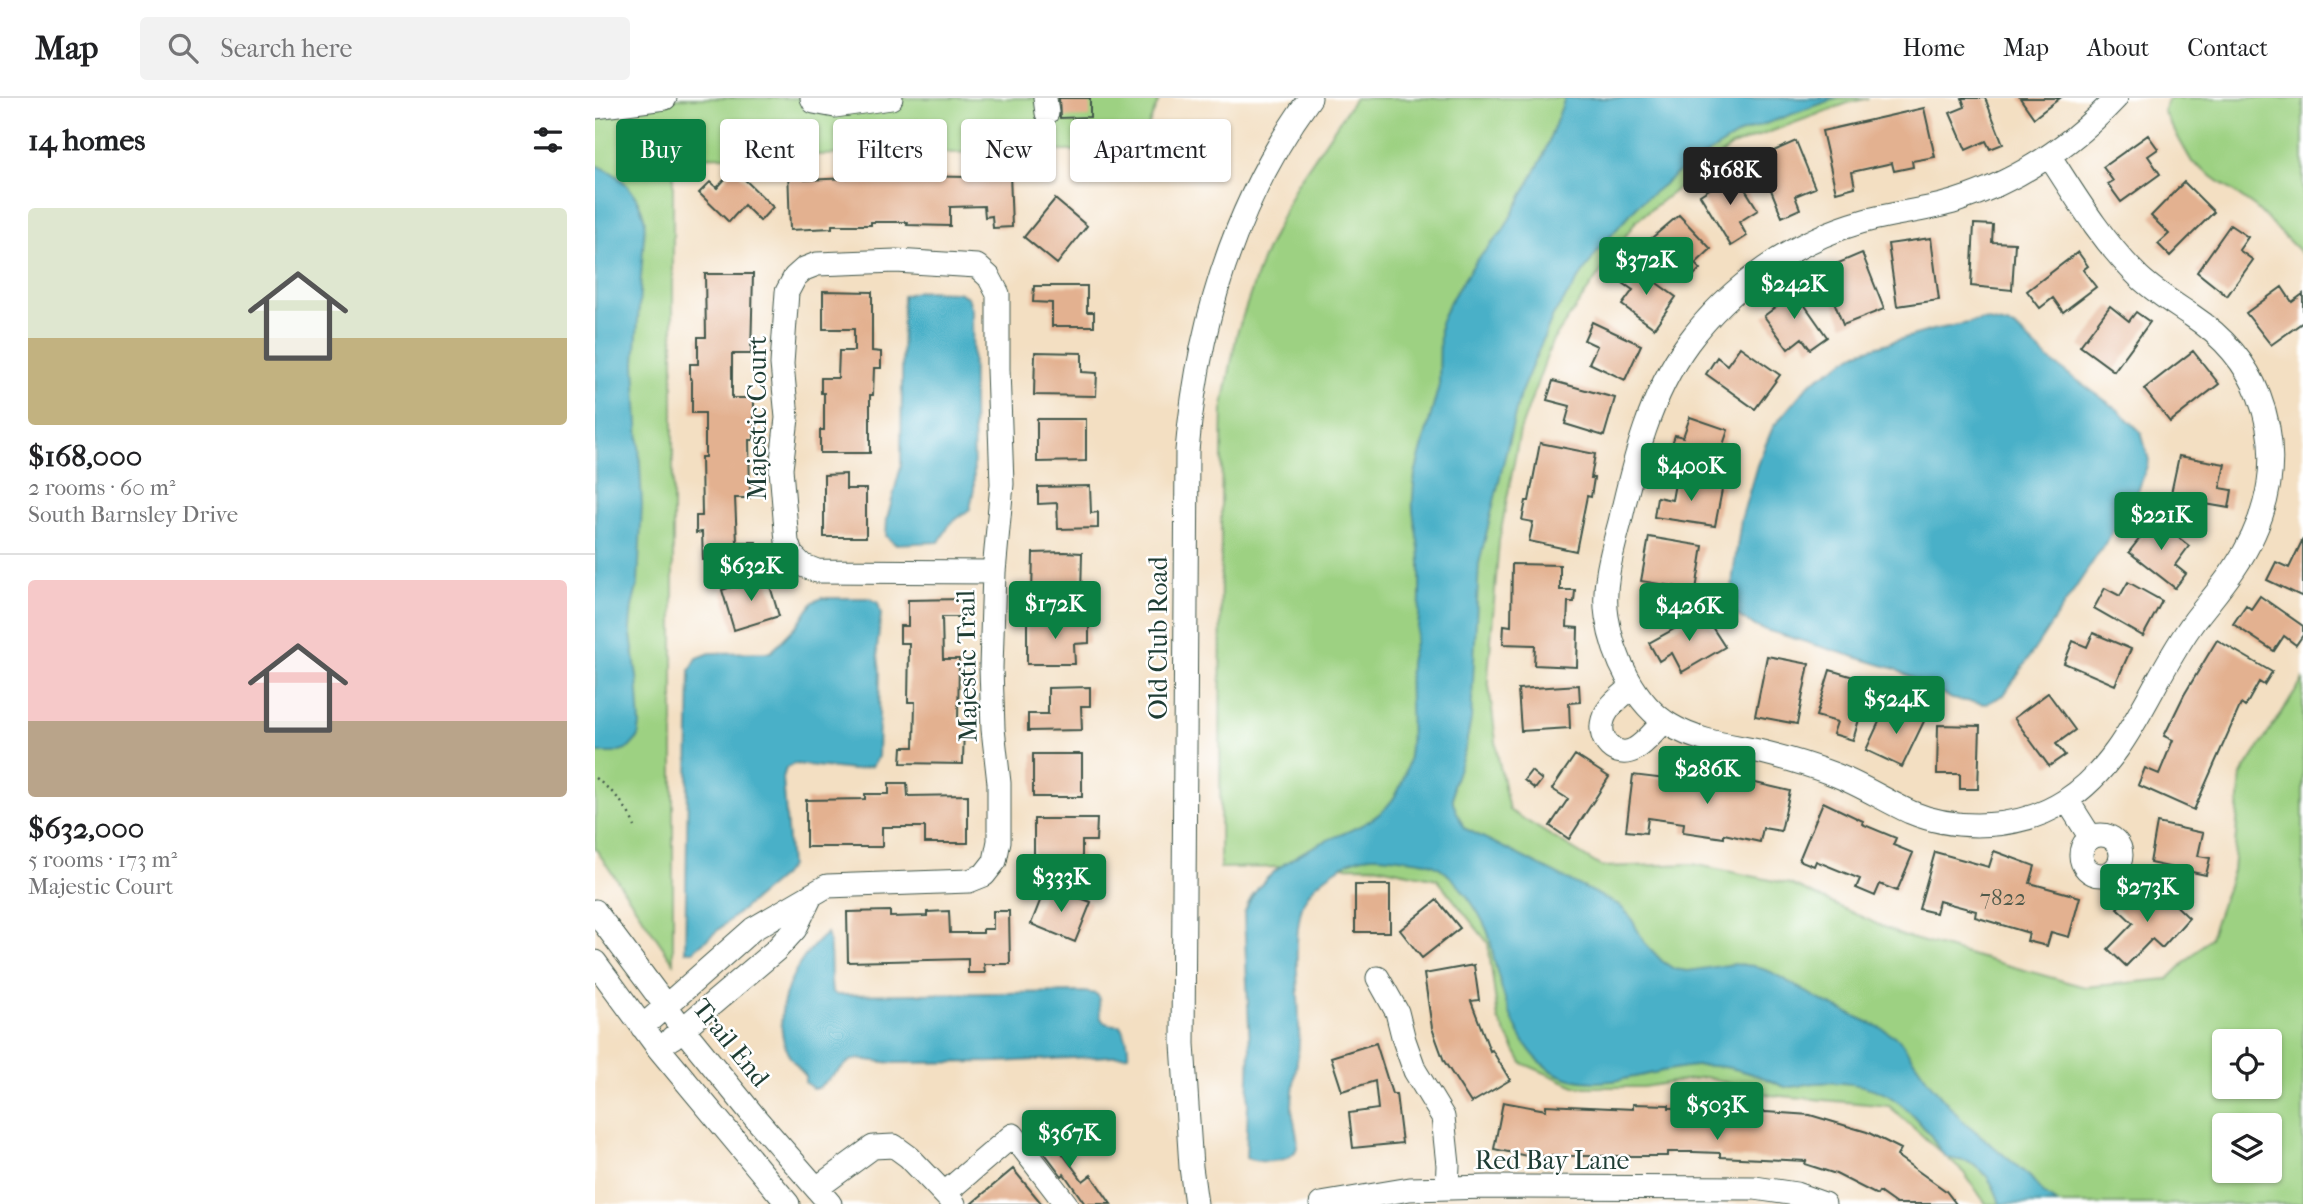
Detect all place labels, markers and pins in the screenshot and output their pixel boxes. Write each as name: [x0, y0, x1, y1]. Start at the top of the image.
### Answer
pin: $168K: [1681, 148, 1779, 207]
pin: $372K: [1597, 238, 1695, 297]
pin: $242K: [1745, 262, 1843, 321]
pin: $400K: [1642, 444, 1740, 503]
pin: $221K: [2112, 492, 2210, 552]
pin: $632K: [702, 544, 800, 603]
pin: $172K: [1006, 582, 1104, 641]
pin: $426K: [1640, 584, 1738, 643]
pin: $524K: [1847, 676, 1945, 736]
pin: $286K: [1658, 746, 1756, 806]
pin: $333K: [1012, 854, 1110, 914]
pin: $273K: [2098, 864, 2196, 924]
pin: $503K: [1668, 1082, 1766, 1142]
pin: $367K: [1020, 1110, 1118, 1170]

